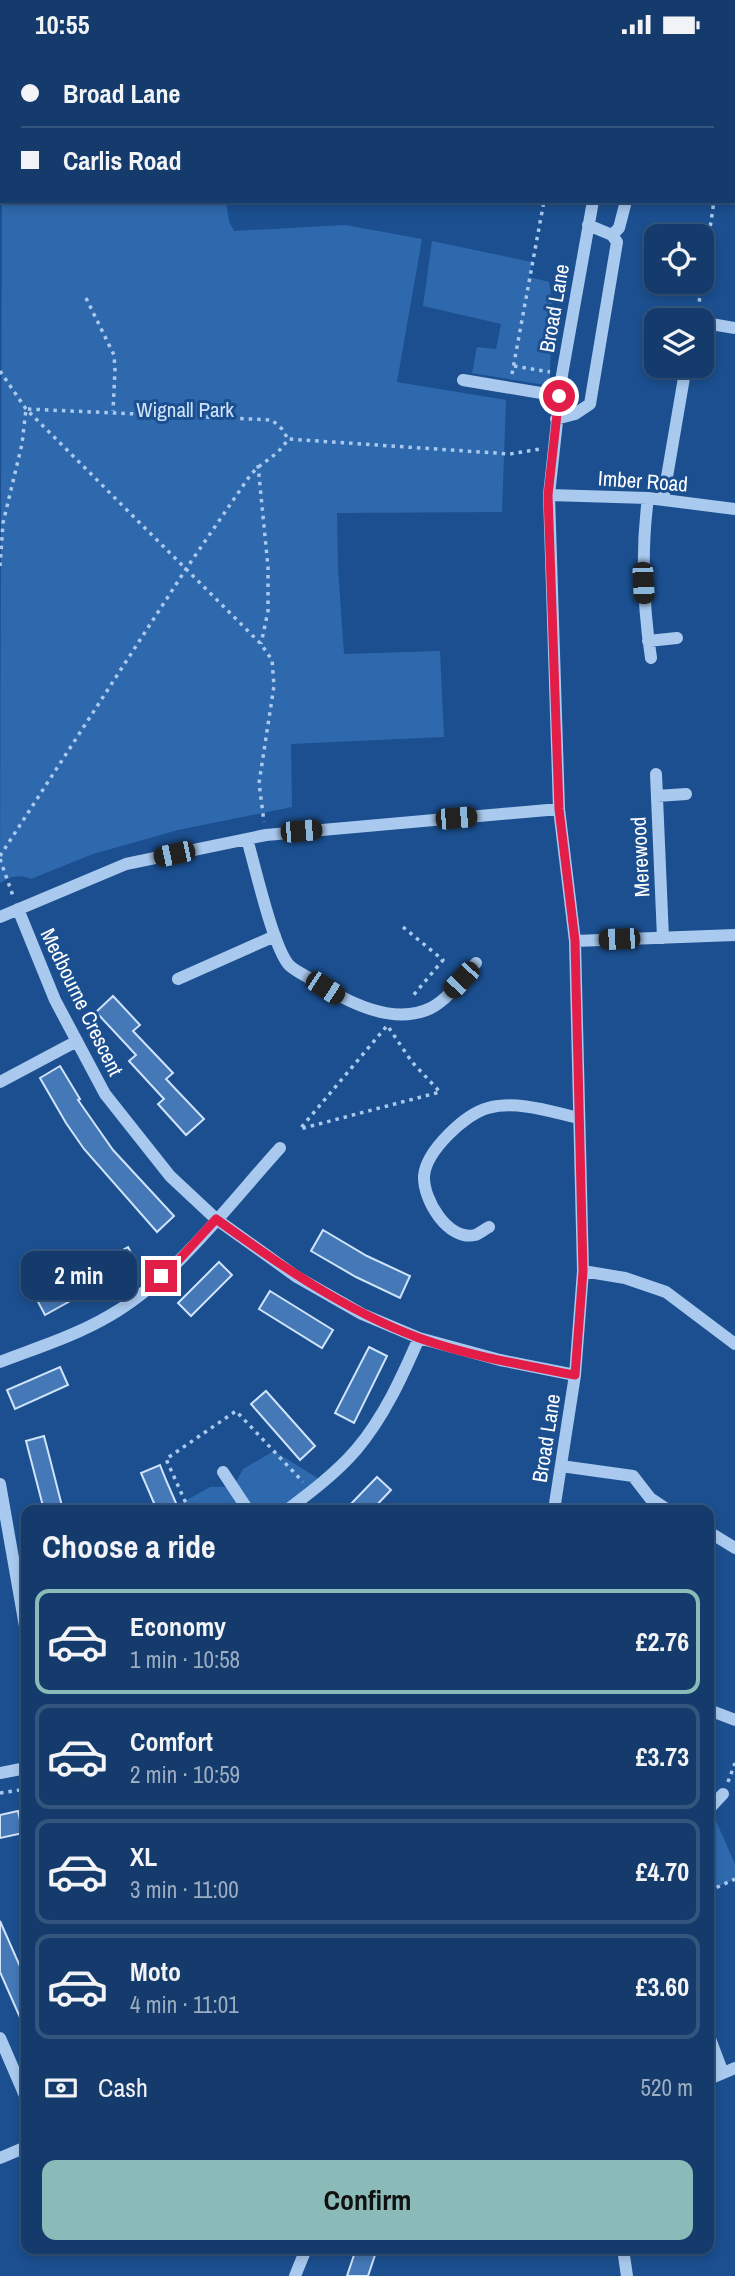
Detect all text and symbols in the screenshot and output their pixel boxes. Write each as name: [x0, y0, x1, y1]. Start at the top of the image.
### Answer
text: 10:55: [35, 7, 90, 42]
text: Broad Lane: [63, 76, 180, 111]
text: Carlis Road: [63, 143, 181, 178]
map controls: [644, 224, 714, 378]
button: locate: [644, 224, 714, 294]
street label: Broad Lane: [532, 262, 576, 354]
button: layers: [644, 308, 714, 378]
route start: [543, 380, 575, 412]
park label: Wignall Park: [136, 395, 234, 424]
street label: Imber Road: [597, 463, 689, 499]
car: [632, 561, 655, 605]
car: [435, 806, 478, 830]
street label: Merewood: [623, 816, 657, 898]
car: [280, 819, 323, 843]
car: [152, 839, 197, 869]
street label: Medbourne Crescent: [34, 923, 130, 1081]
car: [598, 928, 641, 950]
car: [439, 957, 484, 1003]
car: [302, 968, 349, 1008]
callout: 2 min: [21, 1251, 136, 1301]
text: 2 min: [54, 1260, 104, 1291]
route end: [145, 1260, 177, 1292]
street label: Broad Lane: [525, 1392, 567, 1484]
text: Choose a ride: [42, 1525, 216, 1568]
text: Economy: [130, 1609, 226, 1644]
icon: car: [46, 1610, 109, 1673]
text: £2.76: [636, 1624, 689, 1659]
text: 1 min · 10:58: [130, 1644, 240, 1675]
text: Comfort: [130, 1724, 213, 1759]
icon: car: [46, 1725, 109, 1788]
text: £3.73: [636, 1739, 689, 1774]
text: 2 min · 10:59: [130, 1759, 240, 1790]
text: XL: [130, 1839, 157, 1874]
icon: car: [46, 1840, 109, 1903]
text: £4.70: [636, 1854, 689, 1889]
text: 3 min · 11:00: [130, 1874, 239, 1905]
text: Moto: [130, 1954, 181, 1989]
icon: car: [46, 1955, 109, 2018]
text: £3.60: [636, 1969, 689, 2004]
text: 4 min · 11:01: [130, 1989, 239, 2020]
icon: cash: [42, 2069, 80, 2107]
text: Cash: [98, 2070, 148, 2105]
text: 520 m: [641, 2072, 693, 2103]
button: Confirm: [42, 2160, 693, 2240]

